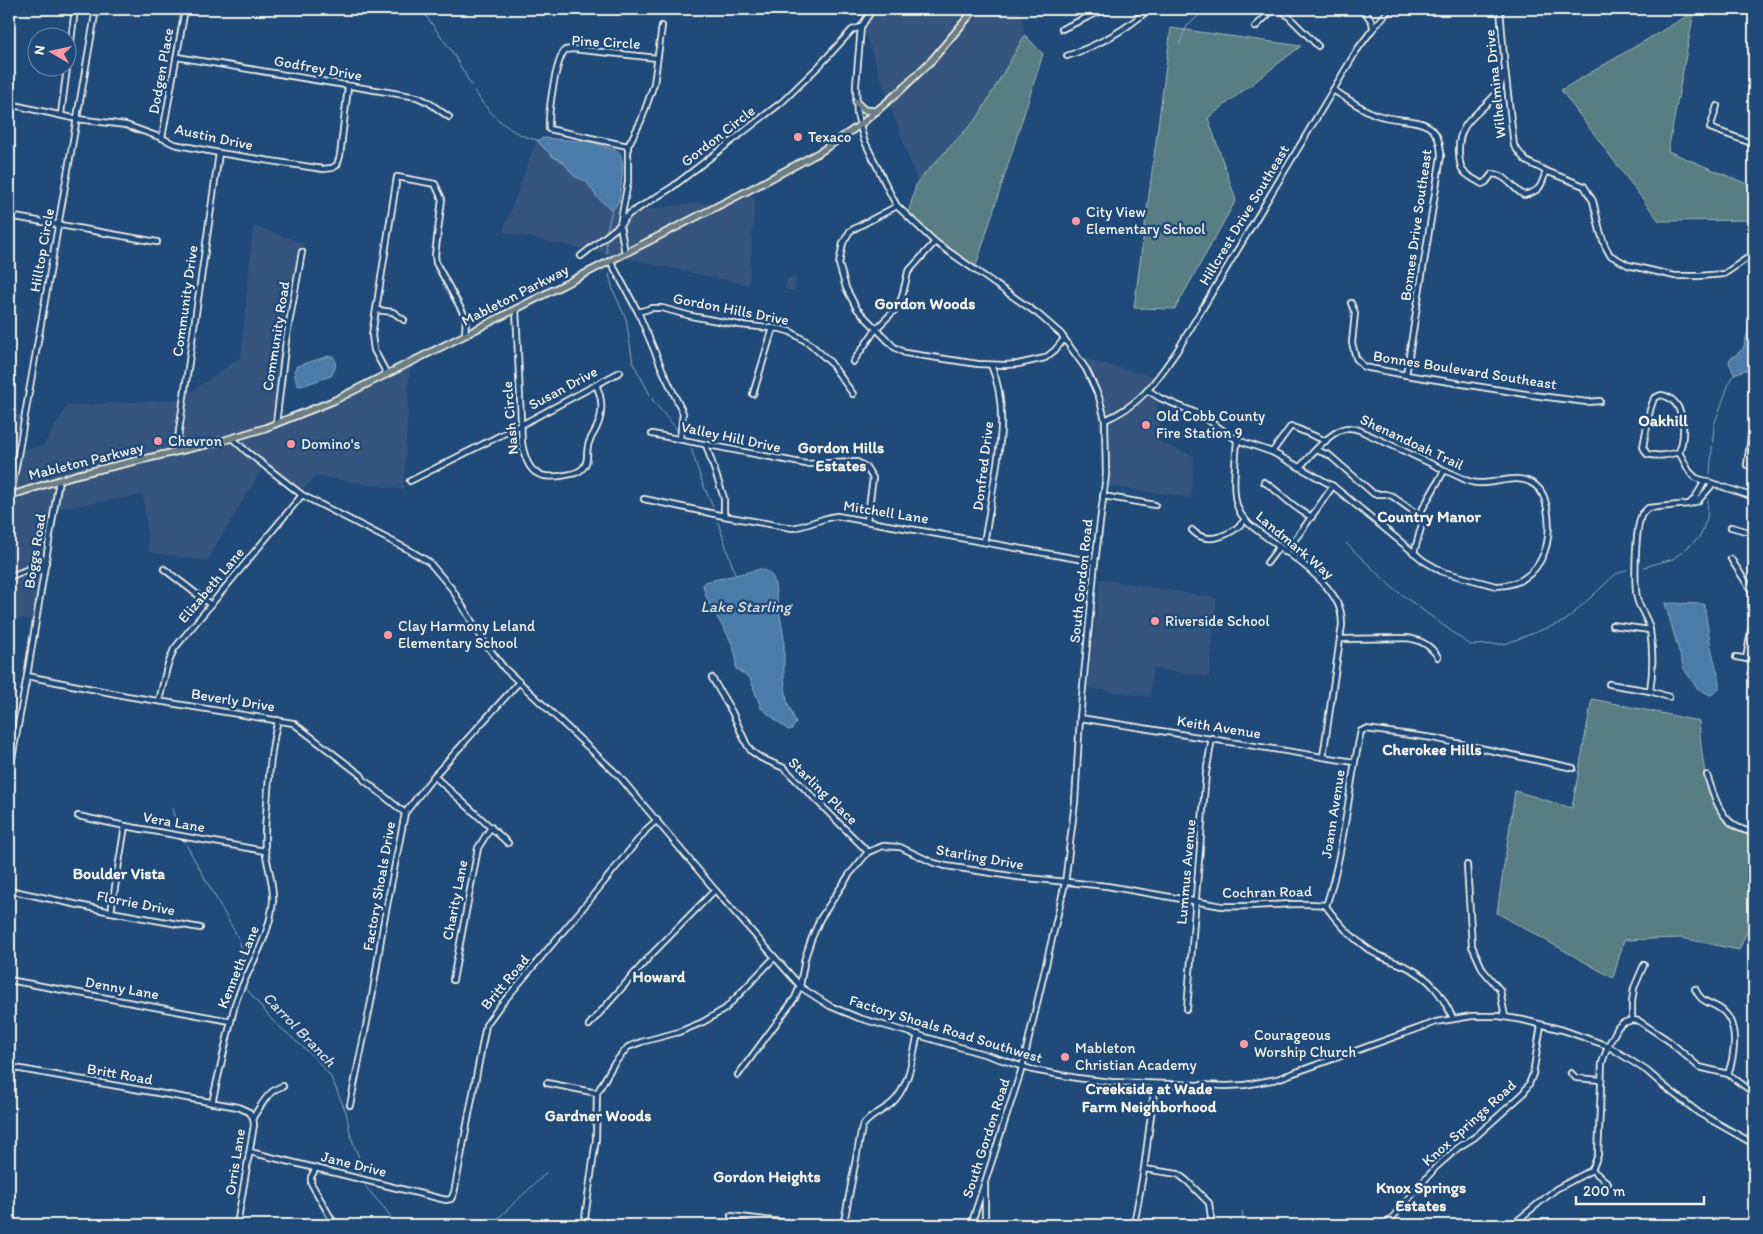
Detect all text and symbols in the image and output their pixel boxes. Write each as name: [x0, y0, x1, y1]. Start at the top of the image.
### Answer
street label: Dodgen Place: [145, 27, 177, 115]
north arrow: [28, 28, 78, 78]
street label: Wilhelmina Drive: [1480, 29, 1510, 139]
street label: Pine Circle: [571, 31, 641, 53]
text: N: [31, 44, 49, 56]
street label: Godfrey Drive: [273, 51, 363, 85]
street label: Gordon Circle: [677, 101, 759, 171]
street label: Austin Drive: [173, 120, 255, 154]
place label: Texaco: [808, 128, 851, 146]
marker: Texaco: [792, 131, 804, 143]
street label: Hillcrest Drive Southeast: [1195, 141, 1293, 288]
street label: Bonnes Drive Southeast: [1396, 148, 1436, 302]
place label: City View Elementary School: [1086, 203, 1206, 238]
street label: Hilltop Circle: [26, 207, 58, 293]
marker: City View Elementary School: [1070, 215, 1082, 227]
street label: Community Drive: [168, 244, 202, 358]
street label: Mableton Parkway: [458, 260, 572, 330]
street label: Community Road: [258, 280, 294, 392]
street label: Gordon Hills Drive: [672, 289, 790, 329]
district label: Gordon Woods: [875, 294, 975, 313]
street label: Bonnes Boulevard Southeast: [1372, 347, 1558, 393]
street label: Susan Drive: [525, 362, 601, 414]
street label: Nash Circle: [498, 381, 522, 455]
place label: Old Cobb County Fire Station 9: [1156, 407, 1265, 442]
street label: Shenandoah Trail: [1357, 410, 1467, 474]
district label: Oakhill: [1638, 411, 1688, 430]
street label: Valley Hill Drive: [679, 418, 783, 456]
marker: Old Cobb County Fire Station 9: [1140, 419, 1152, 431]
street label: Donfred Drive: [969, 420, 997, 512]
place label: Chevron: [168, 432, 222, 450]
marker: Chevron: [152, 435, 164, 447]
place label: Domino's: [301, 435, 360, 453]
street label: Mableton Parkway: [27, 438, 145, 484]
marker: Domino's: [285, 438, 297, 450]
district label: Gordon Hills Estates: [798, 438, 884, 475]
street label: Mitchell Lane: [842, 496, 930, 528]
street label: Landmark Way: [1252, 507, 1338, 583]
district label: Country Manor: [1377, 507, 1481, 527]
street label: Boggs Road: [20, 511, 50, 590]
street label: South Gordon Road: [1066, 518, 1096, 644]
street label: Elizabeth Lane: [174, 543, 248, 627]
water label: Lake Starling: [701, 597, 793, 616]
place label: Riverside School: [1165, 612, 1270, 630]
marker: Riverside School: [1149, 615, 1161, 627]
place label: Clay Harmony Leland Elementary School: [398, 617, 535, 652]
marker: Clay Harmony Leland Elementary School: [382, 629, 394, 641]
street label: Beverly Drive: [190, 684, 276, 716]
street label: Keith Avenue: [1176, 711, 1262, 743]
district label: Cherokee Hills: [1382, 740, 1482, 759]
street label: Starling Place: [784, 753, 862, 829]
street label: Joann Avenue: [1317, 768, 1349, 860]
street label: Vera Lane: [142, 808, 206, 836]
street label: Lummus Avenue: [1172, 819, 1200, 925]
street label: Factory Shoals Drive: [359, 820, 399, 952]
street label: Starling Drive: [935, 840, 1025, 874]
street label: Charity Lane: [438, 858, 472, 942]
district label: Boulder Vista: [73, 864, 165, 883]
street label: Cochran Road: [1222, 882, 1312, 902]
street label: Florrie Drive: [95, 887, 177, 919]
street label: Kenneth Lane: [213, 923, 263, 1011]
street label: Britt Road: [477, 950, 534, 1013]
district label: Howard: [633, 967, 686, 986]
street label: Denny Lane: [84, 973, 160, 1003]
water label: Carrol Branch: [259, 988, 340, 1071]
street label: Factory Shoals Road Southwest: [847, 991, 1045, 1067]
place label: Courageous Worship Church: [1254, 1026, 1356, 1061]
marker: Courageous Worship Church: [1238, 1038, 1250, 1050]
place label: Mableton Christian Academy: [1075, 1039, 1197, 1074]
marker: Mableton Christian Academy: [1059, 1051, 1071, 1063]
street label: Britt Road: [86, 1059, 155, 1089]
street label: South Gordon Road: [958, 1076, 1014, 1200]
street label: Knox Springs Road: [1418, 1076, 1520, 1170]
district label: Creekside at Wade Farm Neighborhood: [1082, 1079, 1217, 1117]
district label: Gardner Woods: [545, 1106, 651, 1125]
street label: Orris Lane: [221, 1127, 249, 1197]
street label: Jane Drive: [319, 1147, 389, 1181]
district label: Gordon Heights: [713, 1167, 821, 1187]
scale bar: [1576, 1174, 1703, 1206]
district label: Knox Springs Estates: [1376, 1178, 1466, 1215]
text: 200 m: [1583, 1182, 1626, 1200]

